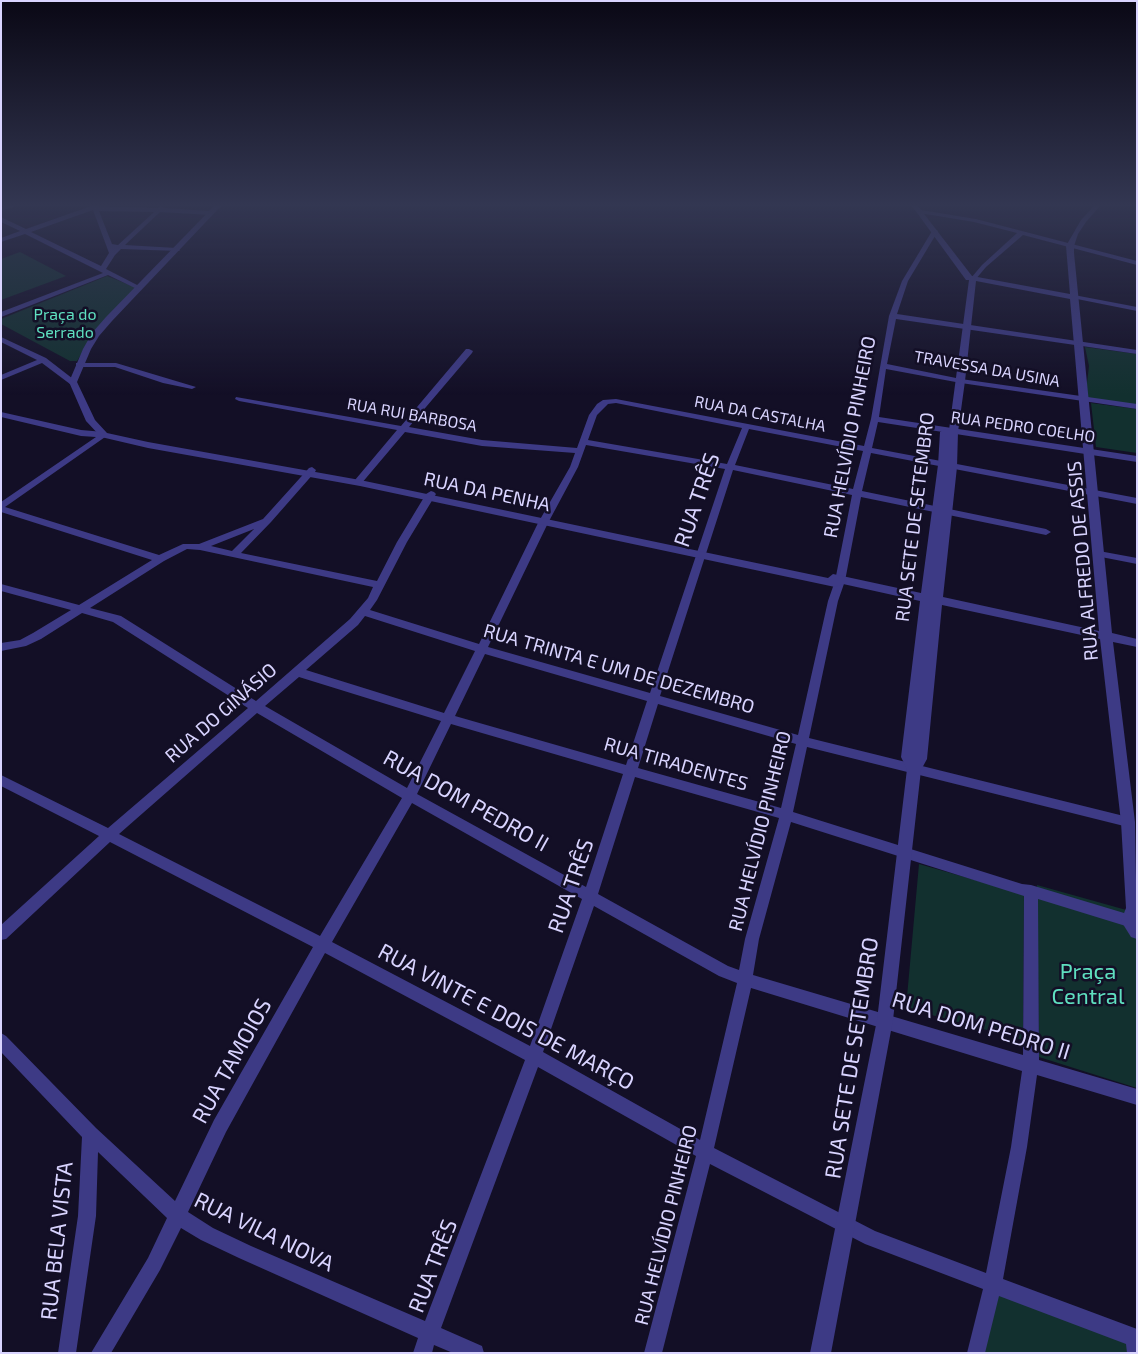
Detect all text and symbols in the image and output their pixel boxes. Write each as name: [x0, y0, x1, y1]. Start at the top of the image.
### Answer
park label: Praça do Serrado: [33, 305, 97, 343]
street label: RUA HELVÍDIO PINHEIRO: [819, 334, 881, 540]
street label: TRAVESSA DA USINA: [913, 347, 1061, 391]
street label: RUA DA CASTALHA: [693, 392, 827, 436]
street label: RUA RUI BARBOSA: [346, 394, 478, 436]
street label: RUA PEDRO COELHO: [950, 407, 1096, 447]
street label: RUA SETE DE SETEMBRO: [891, 411, 939, 623]
street label: RUA TRÊS: [669, 449, 725, 551]
street label: RUA ALFREDO DE ASSIS: [1063, 460, 1103, 662]
street label: RUA DA PENHA: [422, 467, 552, 517]
street label: RUA TRINTA E UM DE DEZEMBRO: [481, 619, 757, 719]
street label: RUA DO GINÁSIO: [161, 658, 281, 768]
street label: RUA HELVÍDIO PINHEIRO: [724, 729, 796, 933]
street label: RUA TIRADENTES: [601, 733, 751, 795]
street label: RUA DOM PEDRO II: [379, 745, 553, 857]
street label: RUA TRÊS: [543, 835, 599, 937]
street label: RUA SETE DE SETEMBRO: [820, 935, 884, 1181]
street label: RUA VINTE E DOIS DE MARÇO: [373, 938, 639, 1096]
park label: Praça Central: [1052, 959, 1124, 1010]
street label: RUA DOM PEDRO II: [889, 986, 1073, 1066]
street label: RUA TAMOIOS: [187, 994, 277, 1128]
street label: RUA HELVÍDIO PINHEIRO: [630, 1123, 702, 1327]
street label: RUA BELA VISTA: [36, 1160, 78, 1322]
street label: RUA VILA NOVA: [190, 1187, 338, 1277]
street label: RUA TRÊS: [403, 1216, 463, 1316]

